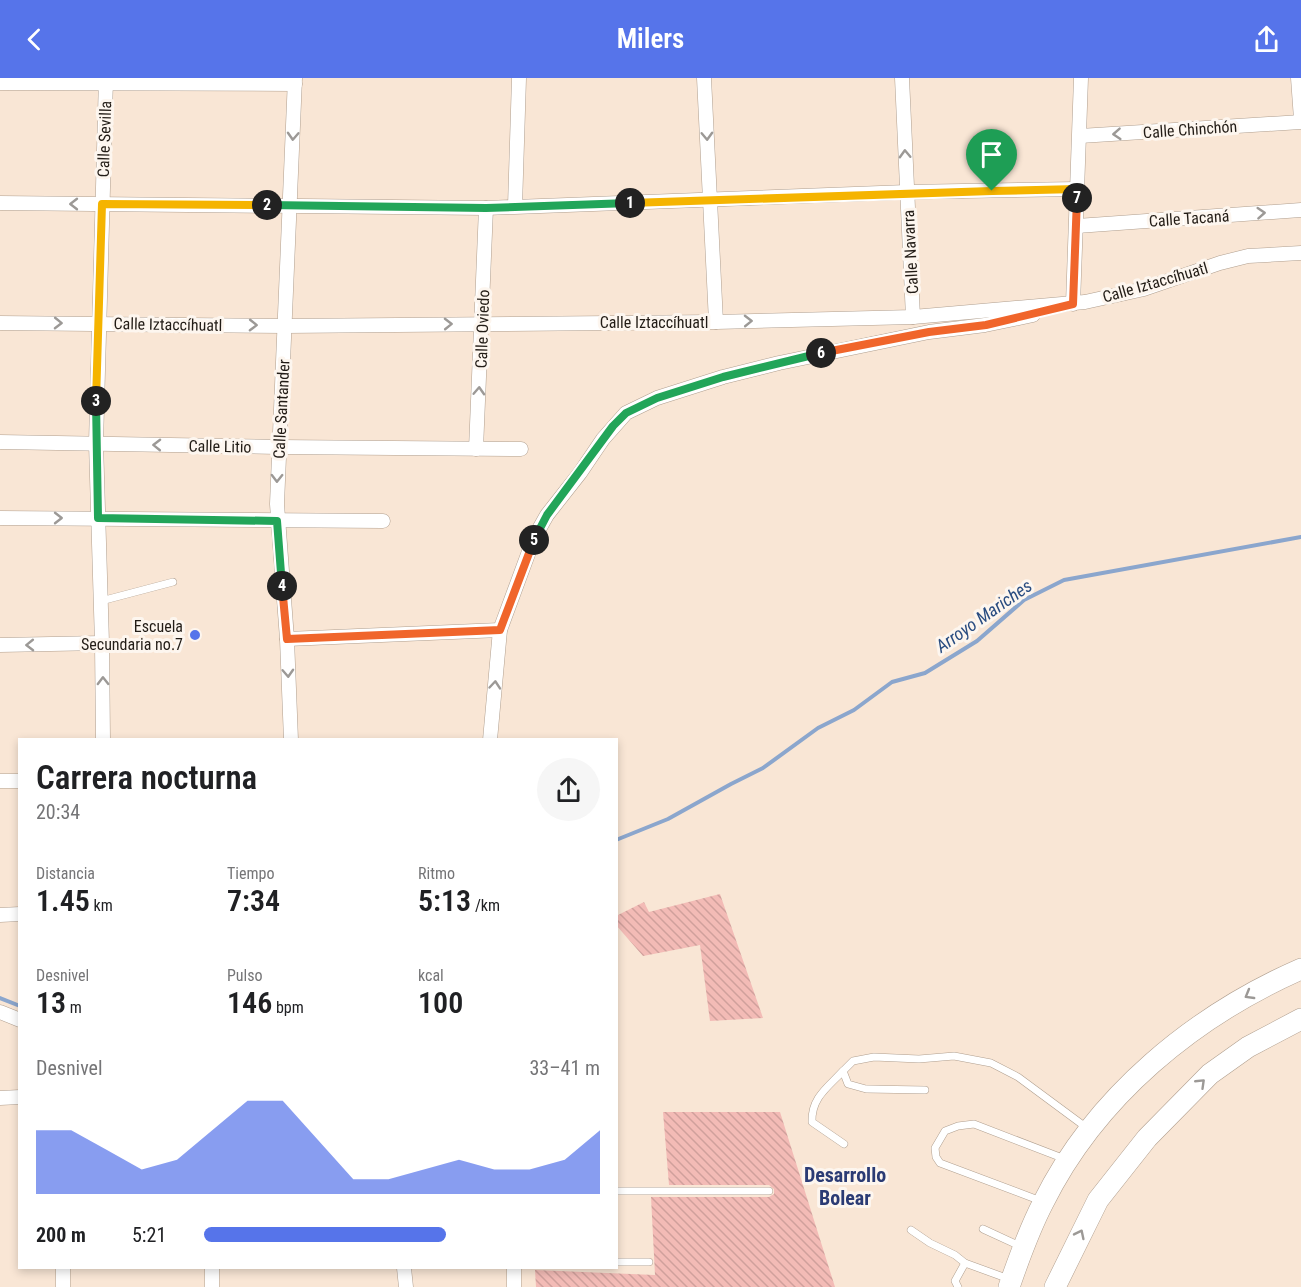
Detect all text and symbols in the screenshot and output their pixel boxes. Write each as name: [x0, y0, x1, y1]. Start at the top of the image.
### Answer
icon: back: [18, 23, 51, 56]
text: Milers: [617, 23, 684, 55]
icon: share: [1250, 23, 1283, 56]
street label: Calle Sevilla: [94, 100, 115, 178]
street label: Calle Chinchón: [1142, 117, 1238, 142]
one-way arrow: [1112, 127, 1121, 140]
pin: [966, 129, 1017, 191]
one-way arrow: [286, 132, 299, 141]
one-way arrow: [700, 132, 713, 141]
icon: arrive: [975, 138, 1008, 171]
one-way arrow: [899, 149, 912, 158]
pin: 7: [1062, 183, 1092, 213]
pin: 1: [615, 188, 645, 218]
text: 7: [1073, 188, 1081, 207]
pin: 2: [252, 190, 282, 220]
text: 1: [626, 193, 634, 212]
text: 2: [263, 195, 271, 214]
one-way arrow: [69, 198, 78, 210]
street label: Calle Tacaná: [1148, 206, 1230, 231]
one-way arrow: [1257, 207, 1266, 220]
street label: Calle Navarra: [899, 209, 922, 295]
street label: Calle Iztaccíhuatl: [1100, 258, 1210, 307]
street label: Calle Oviedo: [472, 289, 493, 369]
street label: Calle Iztaccíhuatl: [600, 313, 708, 332]
street label: Calle Iztaccíhuatl: [113, 314, 223, 335]
one-way arrow: [744, 315, 753, 327]
one-way arrow: [54, 317, 63, 329]
one-way arrow: [444, 318, 453, 330]
one-way arrow: [249, 319, 258, 331]
pin: 6: [806, 338, 836, 368]
text: 6: [817, 343, 825, 362]
street label: Calle Santander: [269, 359, 294, 459]
pin: 3: [81, 386, 111, 416]
one-way arrow: [473, 386, 486, 395]
text: 3: [92, 391, 100, 410]
street label: Calle Litio: [188, 436, 252, 457]
one-way arrow: [152, 438, 161, 451]
one-way arrow: [271, 474, 284, 483]
one-way arrow: [54, 512, 63, 524]
pin: 5: [519, 525, 549, 555]
text: 5: [530, 530, 538, 549]
pin: 4: [267, 571, 297, 601]
water label: Arroyo Mariches: [931, 575, 1036, 657]
text: 4: [278, 576, 286, 595]
place label: Escuela Secundaria no.7: [81, 617, 183, 654]
marker: Escuela Secundaria no.7: [188, 628, 202, 642]
one-way arrow: [26, 638, 35, 651]
one-way arrow: [282, 668, 295, 677]
one-way arrow: [97, 677, 109, 686]
one-way arrow: [488, 680, 501, 689]
text: Carrera nocturna: [36, 758, 257, 797]
button: share: [537, 758, 600, 821]
text: 20:34: [36, 800, 80, 824]
text: Distancia: [36, 864, 95, 883]
text: Tiempo: [227, 864, 274, 883]
text: Ritmo: [418, 864, 455, 883]
text: 1.45: [36, 883, 90, 918]
text: 7:34: [227, 883, 280, 918]
text: 5:13: [418, 883, 471, 918]
text: km: [90, 896, 113, 915]
text: /km: [471, 896, 500, 915]
text: Desnivel: [36, 966, 89, 985]
text: Pulso: [227, 966, 263, 985]
text: kcal: [418, 966, 444, 985]
text: 13: [36, 985, 66, 1020]
text: 146: [227, 985, 272, 1020]
text: 100: [418, 985, 463, 1020]
one-way arrow: [1245, 988, 1255, 1000]
text: m: [66, 998, 82, 1017]
text: bpm: [272, 998, 304, 1017]
text: Desnivel: [36, 1056, 103, 1080]
text: 33–41 m: [529, 1056, 600, 1080]
one-way arrow: [1194, 1079, 1205, 1090]
district label: Desarrollo Bolear: [804, 1163, 886, 1210]
text: 200 m: [36, 1223, 86, 1247]
text: 5:21: [132, 1223, 166, 1247]
one-way arrow: [1073, 1229, 1085, 1240]

